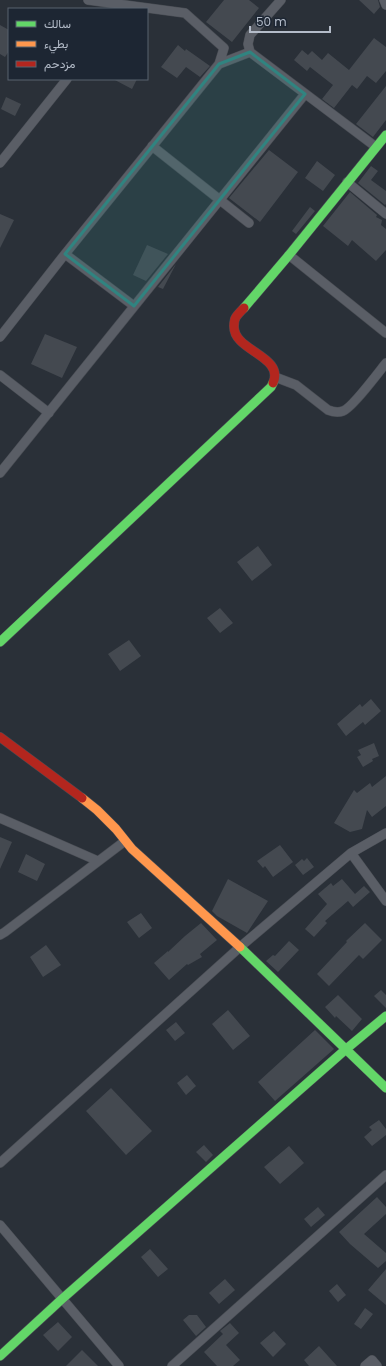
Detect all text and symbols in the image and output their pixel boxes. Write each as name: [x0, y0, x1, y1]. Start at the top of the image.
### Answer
legend: [8, 8, 148, 80]
scale bar: [250, 8, 330, 34]
text: 50 m: [256, 13, 287, 30]
text: سالك: [44, 15, 71, 32]
text: بطيء: [44, 35, 68, 54]
text: مزدحم: [44, 55, 75, 72]

